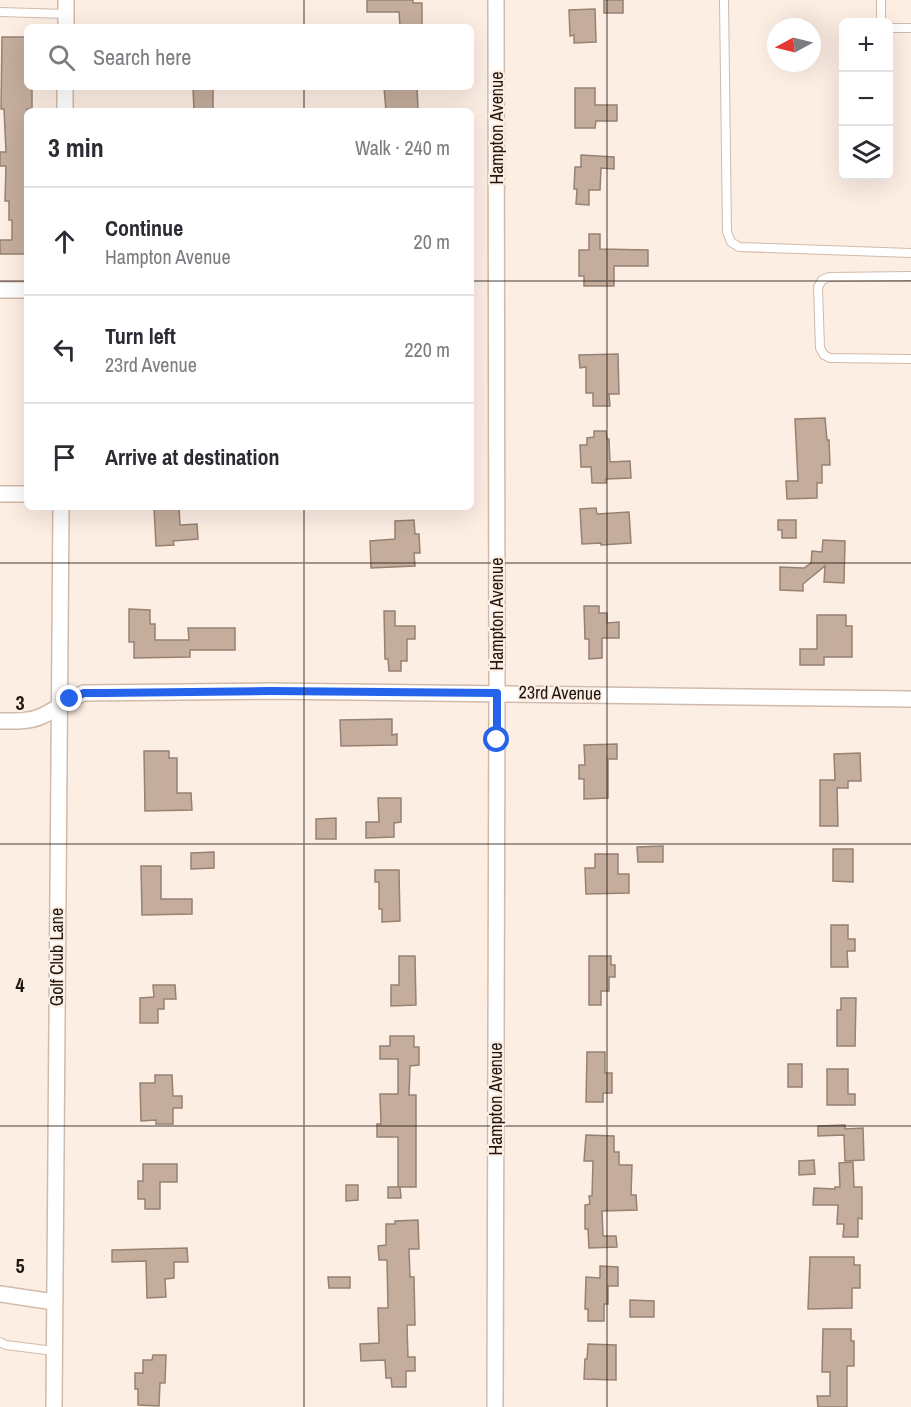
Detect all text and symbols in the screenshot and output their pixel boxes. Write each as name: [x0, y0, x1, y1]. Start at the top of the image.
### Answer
north arrow: [767, 18, 821, 72]
map controls: [839, 18, 893, 180]
button: +: [839, 18, 893, 72]
search box: [24, 24, 474, 90]
icon: search: [45, 41, 78, 74]
text: Search here: [93, 42, 191, 72]
street label: Hampton Avenue: [484, 72, 509, 185]
button: −: [839, 72, 893, 126]
button: layers: [839, 126, 893, 180]
text: 3 min: [48, 130, 104, 165]
text: Walk · 240 m: [355, 134, 450, 161]
text: Continue: [105, 213, 183, 243]
icon: ahead: [48, 225, 81, 258]
text: 20 m: [414, 228, 450, 255]
text: Hampton Avenue: [105, 243, 231, 270]
text: Turn left: [105, 321, 176, 351]
icon: left: [48, 333, 81, 366]
text: 220 m: [404, 336, 450, 363]
text: 23rd Avenue: [105, 351, 197, 378]
icon: arrive: [48, 441, 81, 474]
text: Arrive at destination: [105, 442, 279, 472]
street label: Hampton Avenue: [484, 558, 509, 671]
street label: 23rd Avenue: [518, 679, 602, 706]
route end: [56, 685, 82, 711]
text: 3: [15, 689, 25, 716]
route start: [483, 726, 509, 752]
street label: Golf Club Lane: [44, 908, 69, 1006]
text: 4: [15, 971, 25, 998]
street label: Hampton Avenue: [483, 1043, 508, 1156]
text: 5: [15, 1252, 25, 1279]

